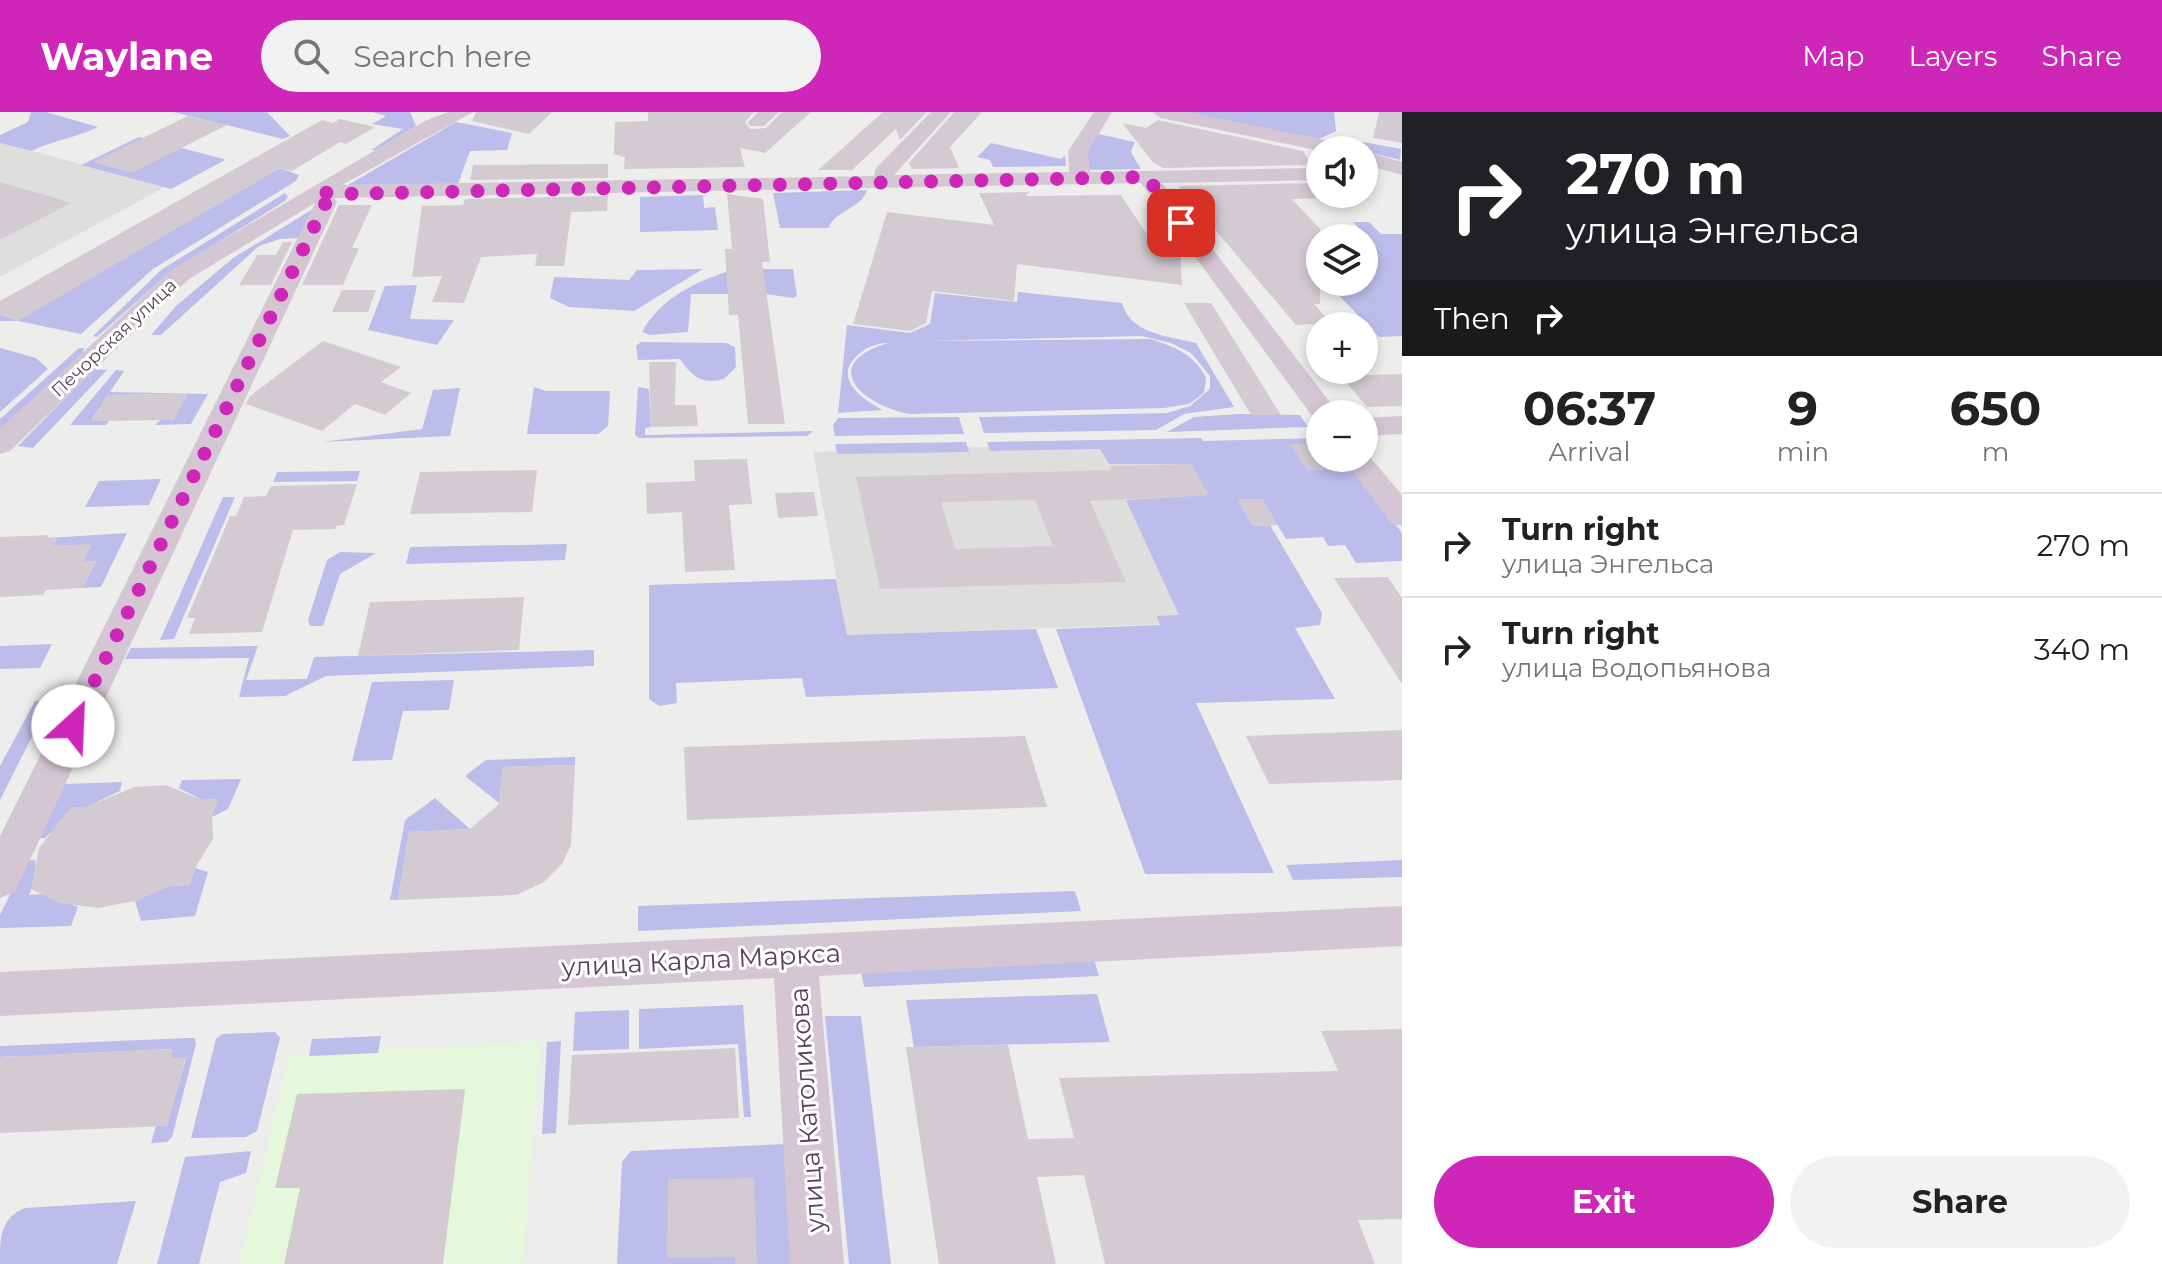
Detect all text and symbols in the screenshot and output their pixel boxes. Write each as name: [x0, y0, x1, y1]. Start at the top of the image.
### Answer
search box: [261, 20, 821, 92]
text: Waylane: [40, 33, 213, 80]
icon: search: [289, 34, 333, 78]
text: Search here: [353, 38, 532, 75]
text: Map: [1802, 39, 1865, 73]
text: Layers: [1909, 39, 1998, 73]
text: Share: [2042, 39, 2122, 73]
map controls: [1306, 136, 1378, 472]
button: sound: [1306, 136, 1378, 208]
text: 270 m: [1566, 140, 1745, 208]
icon: right: [1434, 144, 1538, 248]
pin: [1147, 189, 1215, 257]
icon: arrive: [1159, 201, 1203, 245]
text: улица Энгельса: [1566, 208, 1860, 252]
button: layers: [1306, 224, 1378, 296]
street label: Печорская улица: [47, 274, 181, 402]
icon: right: [1526, 296, 1570, 340]
text: Then: [1434, 300, 1510, 337]
button: +: [1306, 312, 1378, 384]
text: 06:37: [1523, 379, 1656, 437]
text: 9: [1788, 379, 1818, 437]
text: 650: [1950, 379, 2041, 437]
button: −: [1306, 400, 1378, 472]
text: Arrival: [1548, 436, 1630, 468]
text: min: [1777, 436, 1829, 468]
text: m: [1982, 436, 2009, 468]
text: Turn right: [1502, 511, 1659, 548]
icon: right: [1434, 523, 1478, 567]
text: 270 m: [2036, 527, 2130, 564]
text: улица Энгельса: [1502, 548, 1714, 580]
text: Turn right: [1502, 615, 1659, 652]
icon: right: [1434, 627, 1478, 671]
text: 340 m: [2034, 631, 2130, 668]
text: улица Водопьянова: [1502, 652, 1771, 684]
position arrow: [31, 684, 115, 768]
street label: улица Карла Маркса: [560, 937, 841, 983]
street label: улица Католикова: [782, 986, 832, 1235]
button: Exit: [1434, 1156, 1774, 1248]
button: Share: [1790, 1156, 2130, 1248]

